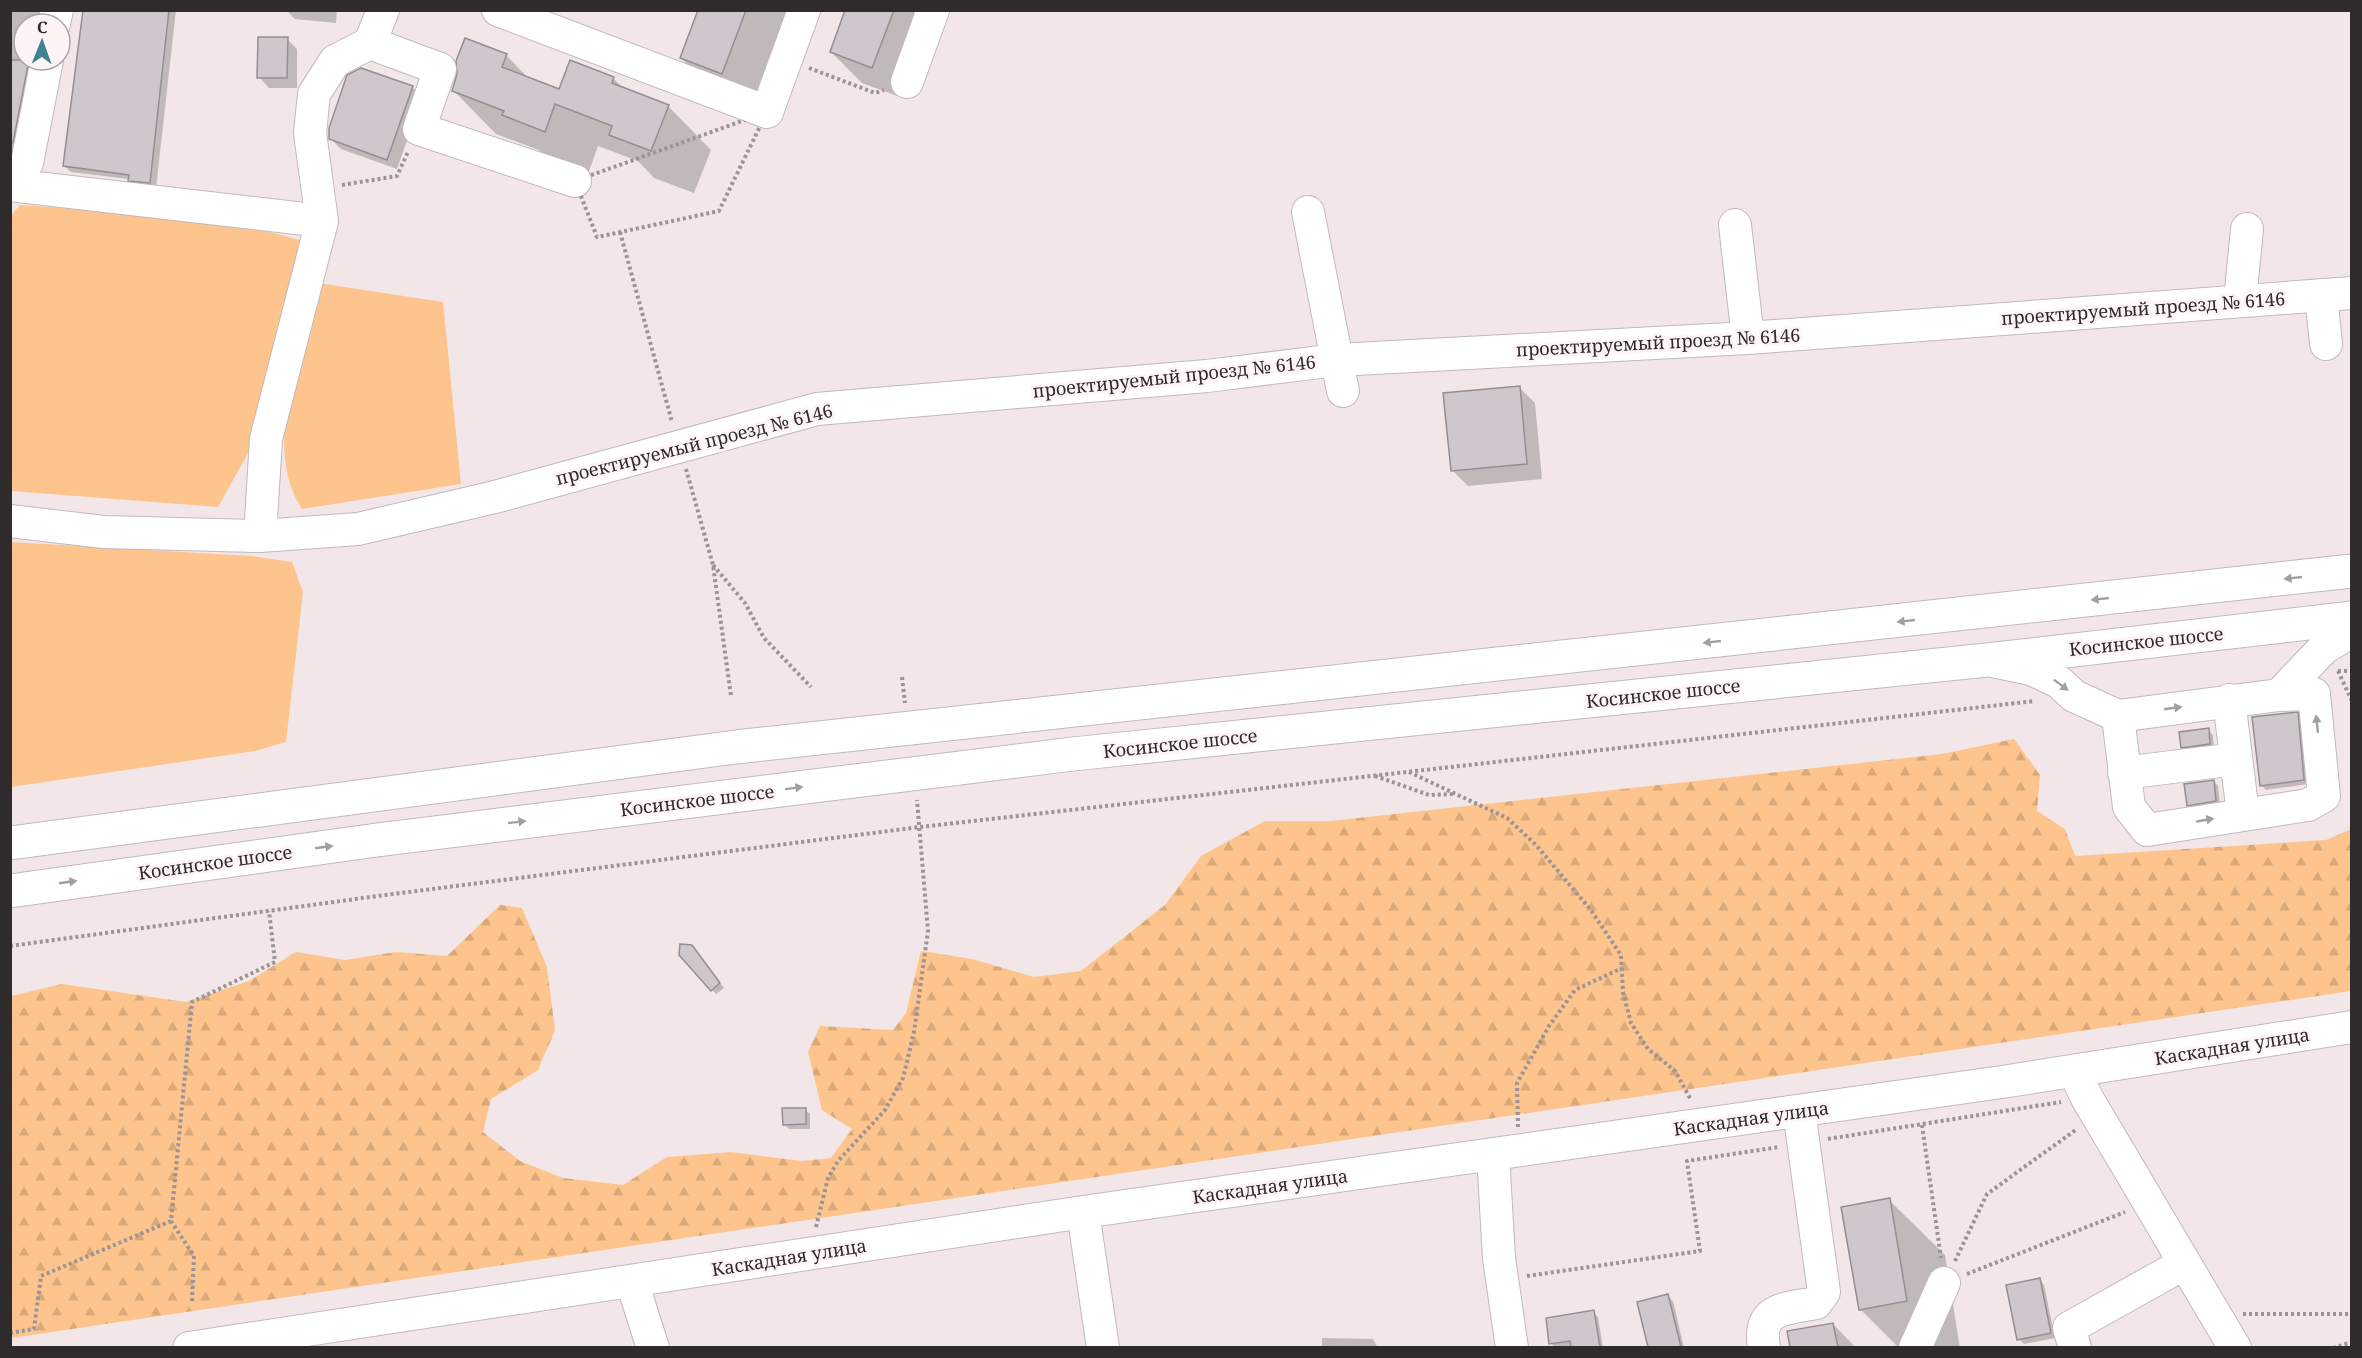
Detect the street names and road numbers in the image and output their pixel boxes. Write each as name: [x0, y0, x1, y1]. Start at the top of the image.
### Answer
street label: проектируемый проезд № 6146: [2000, 286, 2286, 330]
street label: проектируемый проезд № 6146: [1515, 323, 1801, 361]
street label: проектируемый проезд № 6146: [1031, 349, 1317, 403]
street label: проектируемый проезд № 6146: [553, 398, 835, 490]
street label: Косинское шоссе: [2068, 621, 2224, 661]
street label: Косинское шоссе: [1585, 673, 1741, 713]
street label: Косинское шоссе: [1102, 723, 1258, 763]
street label: Косинское шоссе: [619, 779, 775, 821]
street label: Косинское шоссе: [137, 839, 293, 885]
street label: Каскадная улица: [2153, 1022, 2311, 1070]
street label: Каскадная улица: [1672, 1095, 1830, 1141]
street label: Каскадная улица: [1191, 1163, 1349, 1209]
street label: Каскадная улица: [710, 1233, 868, 1281]

